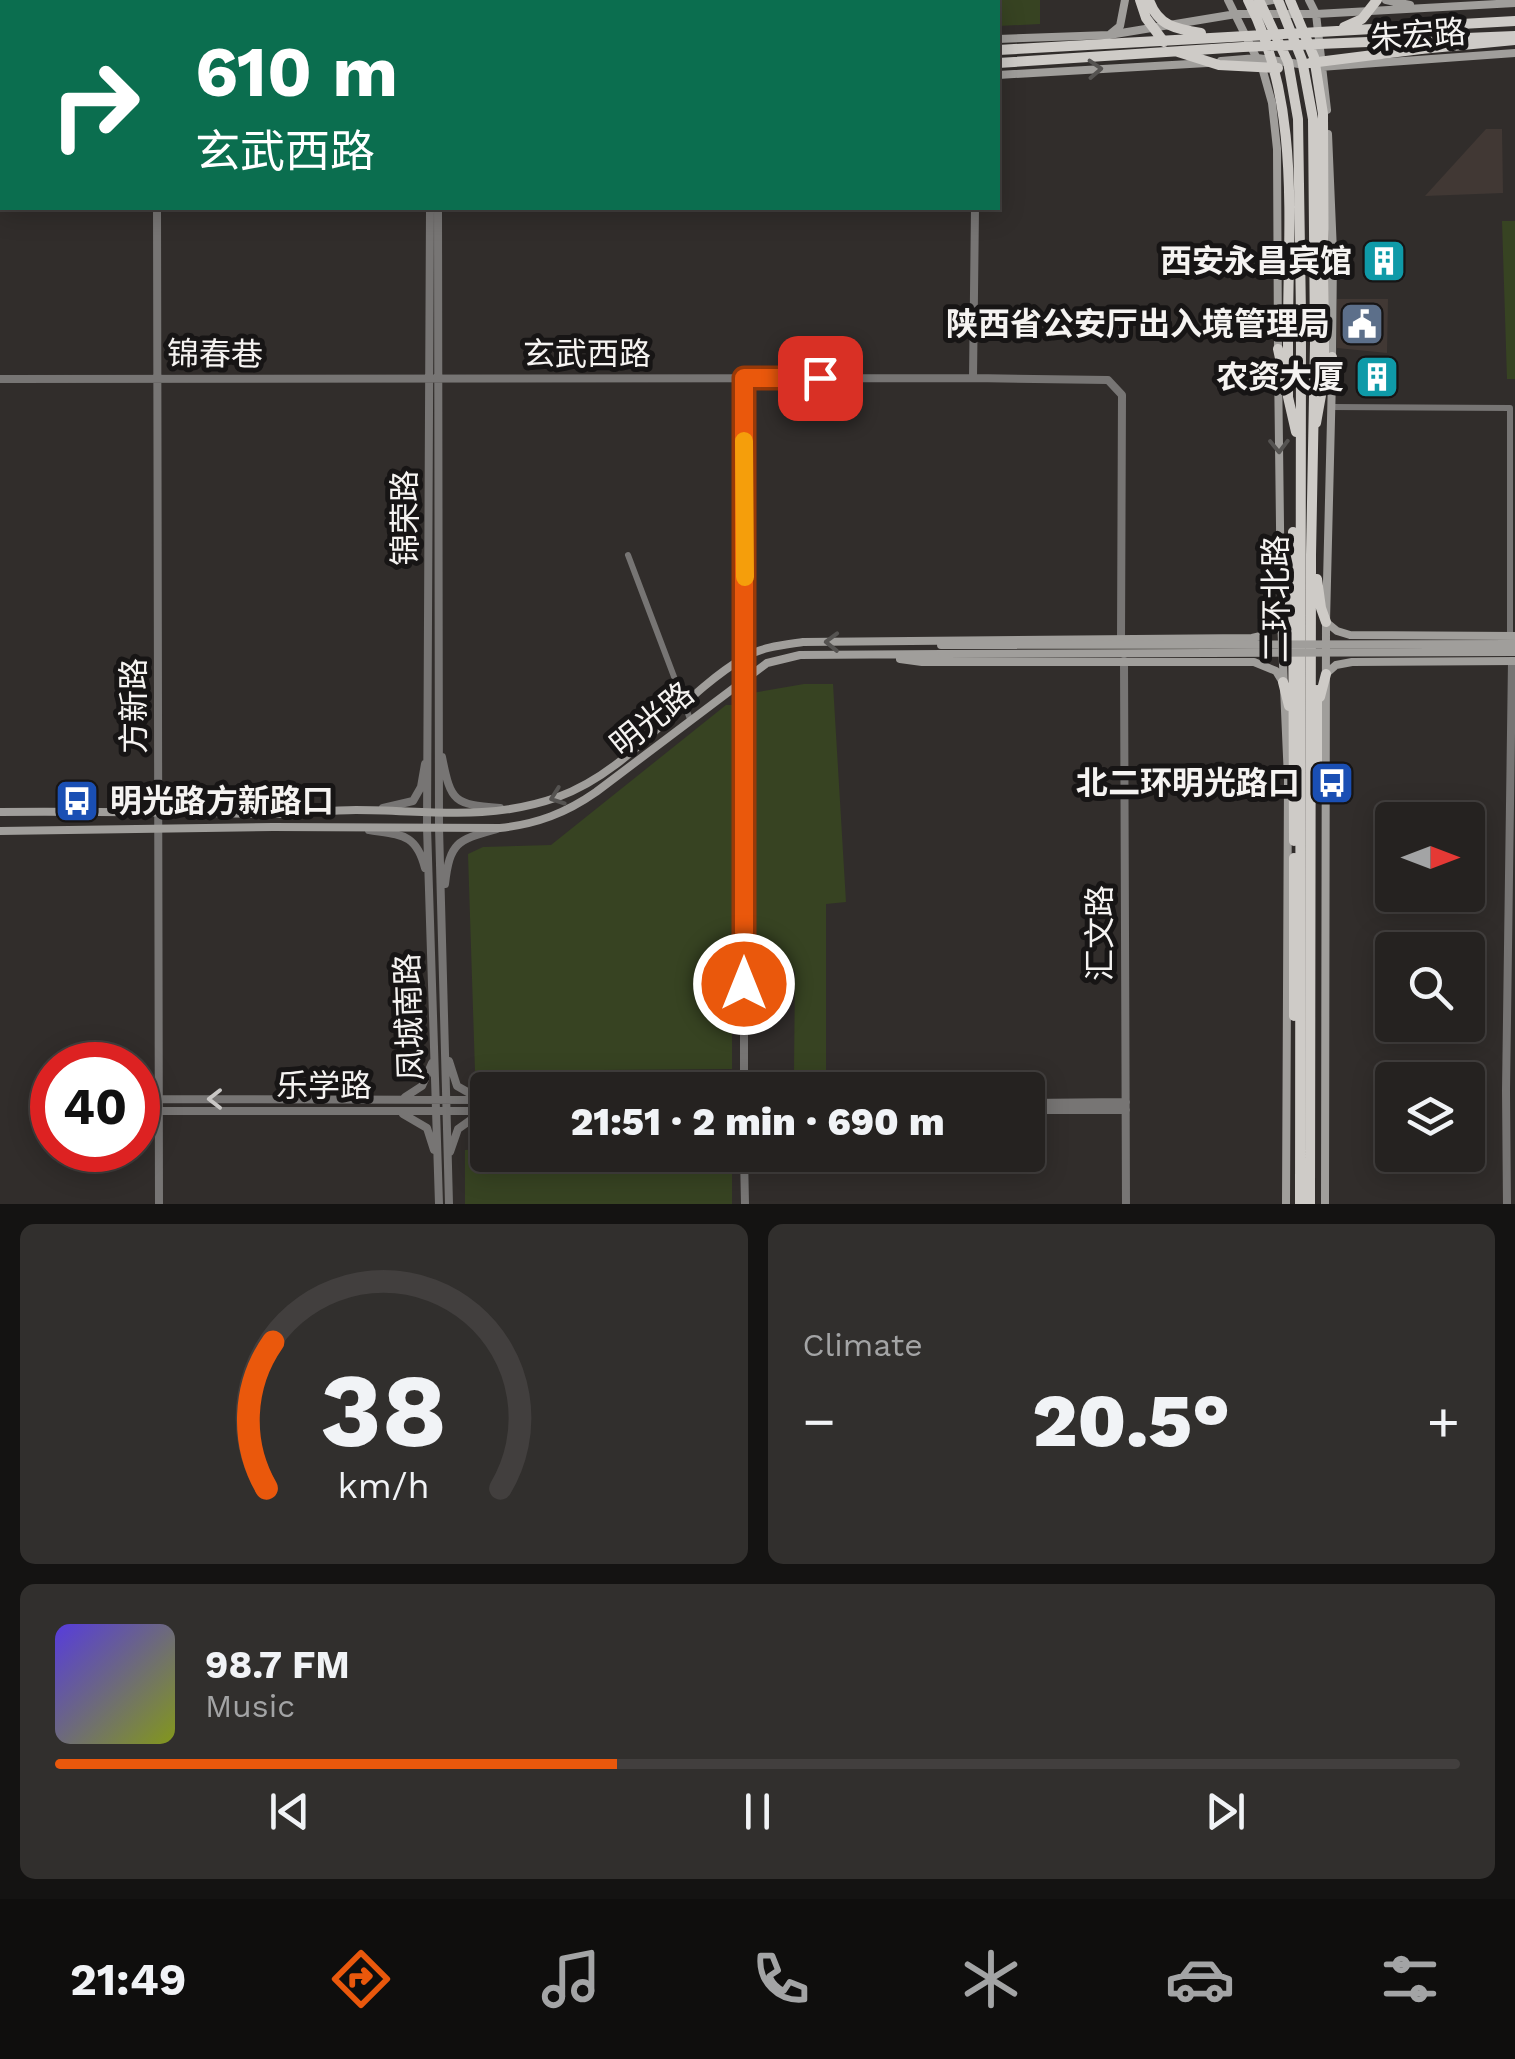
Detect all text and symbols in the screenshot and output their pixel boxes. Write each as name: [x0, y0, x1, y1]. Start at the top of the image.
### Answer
street label: 朱宏路: [1369, 13, 1467, 57]
text: 610 m: [195, 31, 398, 113]
icon: right: [30, 40, 160, 170]
one-way arrow: [1087, 59, 1103, 80]
text: 玄武西路: [195, 125, 375, 178]
building icon: 西安永昌宾馆: [1361, 238, 1407, 284]
place label: 西安永昌宾馆: [1160, 242, 1352, 280]
public building icon: 陕西省公安厅出入境管理局: [1339, 301, 1385, 347]
place label: 陕西省公安厅出入境管理局: [946, 305, 1330, 343]
street label: 锦春巷: [167, 334, 263, 374]
street label: 玄武西路: [523, 335, 651, 373]
pin: [778, 336, 863, 421]
icon: arrive: [793, 351, 848, 406]
building icon: 农资大厦: [1354, 354, 1400, 400]
place label: 农资大厦: [1216, 358, 1344, 396]
one-way arrow: [1268, 440, 1290, 455]
street label: 锦荣路: [386, 470, 424, 566]
street label: 二环北路: [1257, 535, 1295, 663]
one-way arrow: [824, 631, 840, 653]
street label: 方新路: [115, 658, 153, 754]
street label: 明光路: [603, 674, 701, 764]
bus stop icon: 北二环明光路口: [1309, 760, 1355, 806]
place label: 北二环明光路口: [1076, 764, 1300, 802]
bus stop icon: 明光路方新路口: [54, 778, 100, 824]
place label: 明光路方新路口: [110, 782, 334, 820]
one-way arrow: [550, 785, 567, 806]
north arrow: [1375, 802, 1485, 912]
map controls: [1375, 802, 1485, 1172]
street label: 汇文路: [1081, 885, 1119, 981]
position arrow: [692, 932, 796, 1036]
button: search: [1375, 932, 1485, 1042]
street label: 凤城南路: [388, 952, 430, 1082]
speed limit sign: 40: [30, 1042, 160, 1172]
button: layers: [1375, 1062, 1485, 1172]
street label: 乐学路: [276, 1067, 372, 1105]
one-way arrow: [207, 1088, 222, 1110]
text: 21:51 · 2 min · 690 m: [570, 1100, 945, 1144]
text: Climate: [803, 1326, 923, 1364]
text: 38: [320, 1349, 447, 1471]
text: 20.5°: [1032, 1376, 1230, 1464]
text: −: [803, 1389, 836, 1453]
text: +: [1427, 1389, 1460, 1453]
text: km/h: [338, 1465, 430, 1507]
text: 98.7 FM: [205, 1643, 350, 1687]
text: Music: [205, 1687, 295, 1725]
icon: previous: [262, 1784, 317, 1839]
icon: pause: [730, 1784, 785, 1839]
icon: next: [1198, 1784, 1253, 1839]
icon: directions: [326, 1944, 396, 2014]
icon: music: [536, 1944, 606, 2014]
icon: phone: [746, 1944, 816, 2014]
icon: climate: [956, 1944, 1026, 2014]
icon: car: [1165, 1944, 1235, 2014]
icon: filters: [1375, 1944, 1445, 2014]
text: 21:49: [70, 1953, 186, 2006]

